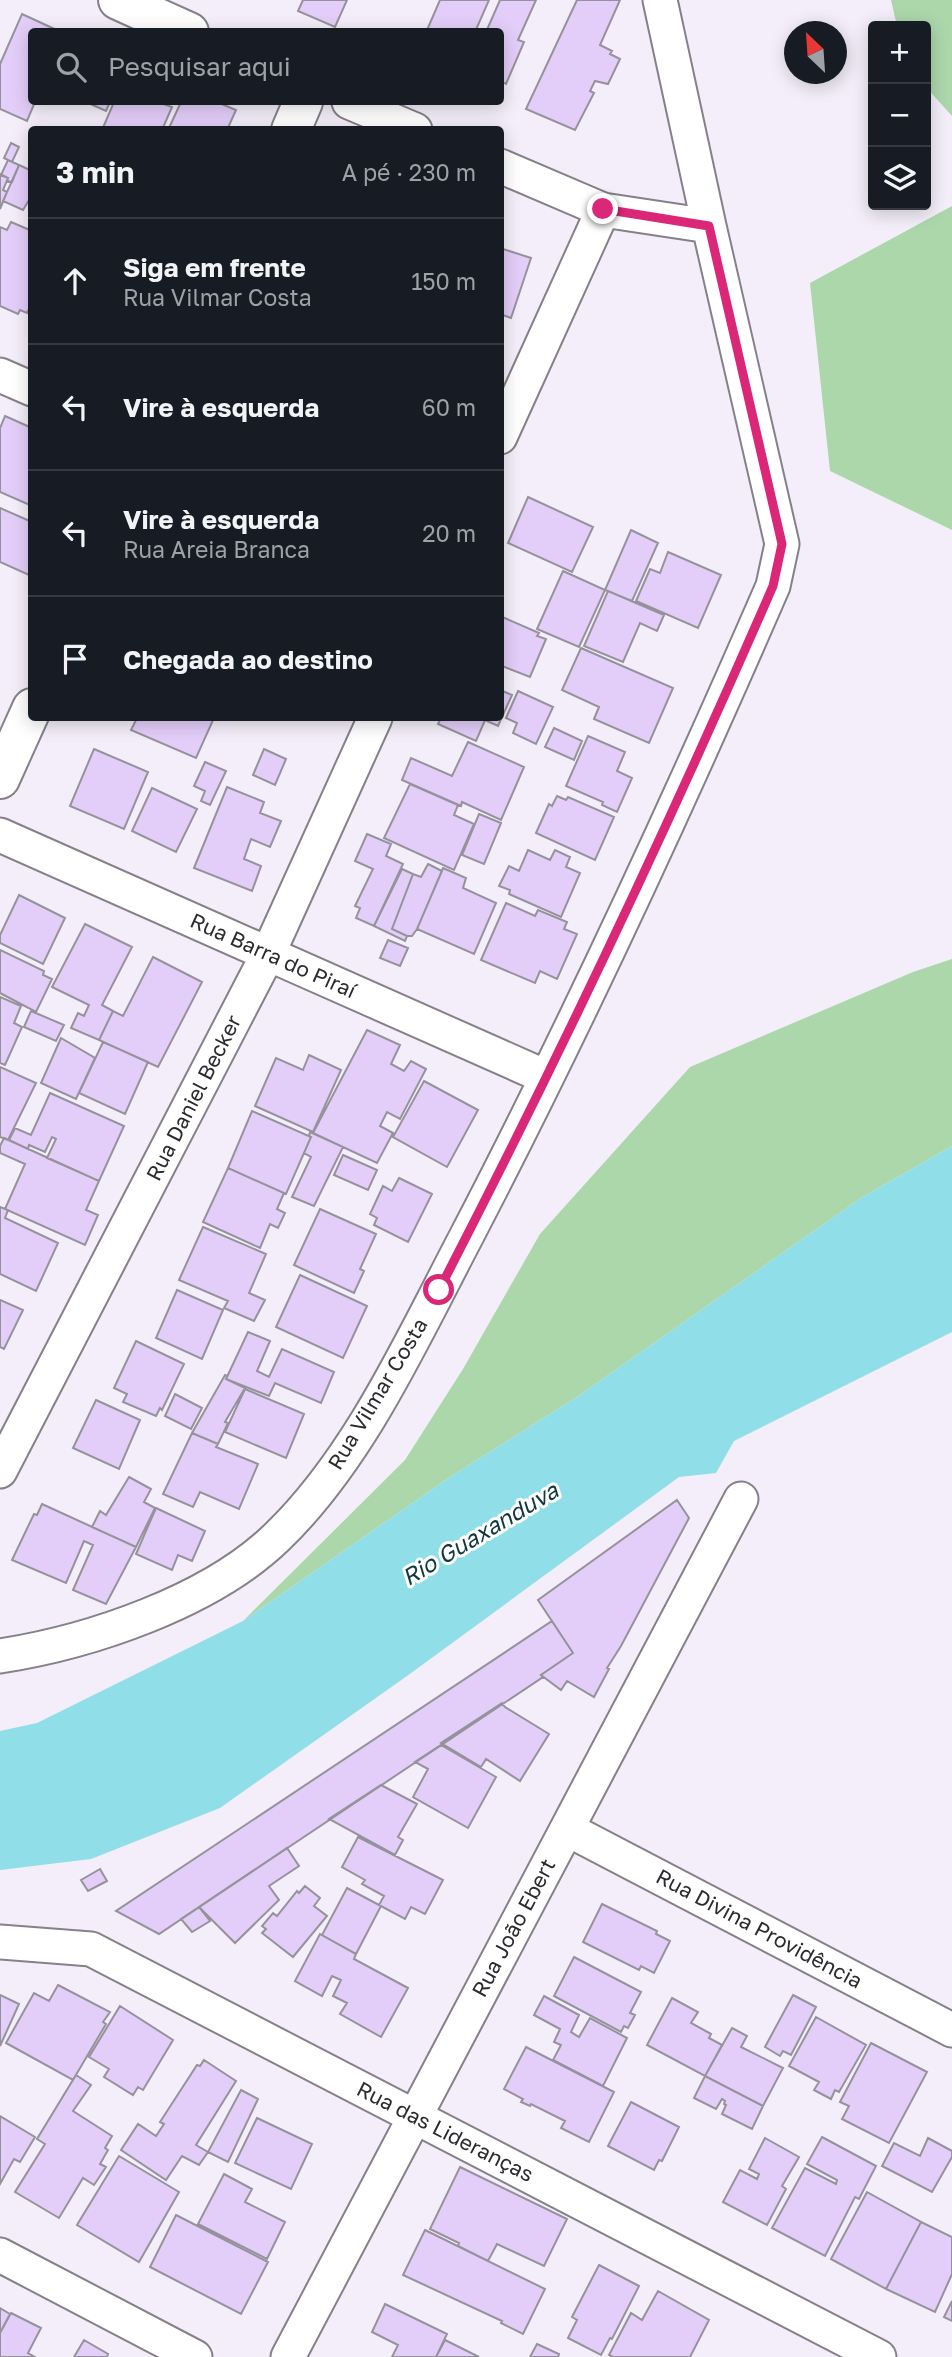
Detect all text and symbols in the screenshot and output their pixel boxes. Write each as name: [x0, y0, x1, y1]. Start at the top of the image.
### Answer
north arrow: [784, 21, 847, 84]
map controls: [868, 21, 931, 210]
button: +: [868, 21, 931, 84]
search box: [28, 28, 504, 105]
icon: search: [52, 48, 90, 86]
text: Pesquisar aqui: [108, 51, 291, 82]
button: −: [868, 84, 931, 147]
button: layers: [868, 147, 931, 210]
text: 3 min: [56, 154, 134, 190]
text: A pé · 230 m: [342, 158, 476, 186]
route end: [587, 193, 618, 224]
text: Siga em frente: [123, 252, 306, 283]
icon: ahead: [56, 262, 94, 300]
text: 150 m: [411, 267, 476, 295]
text: Rua Vilmar Costa: [123, 283, 312, 311]
icon: left: [56, 388, 94, 426]
text: Vire à esquerda: [123, 392, 319, 423]
text: 60 m: [422, 393, 476, 421]
text: Vire à esquerda: [123, 504, 319, 535]
icon: left: [56, 514, 94, 552]
text: 20 m: [422, 519, 476, 547]
text: Rua Areia Branca: [123, 535, 310, 563]
icon: arrive: [56, 640, 94, 678]
text: Chegada ao destino: [123, 644, 373, 675]
street label: Rua Barra do Piraí: [187, 907, 361, 1004]
street label: Rua Daniel Becker: [140, 1010, 246, 1185]
route start: [423, 1274, 454, 1305]
street label: Rua Vilmar Costa: [322, 1313, 433, 1474]
water label: Rio Guaxanduva: [396, 1475, 564, 1591]
street label: Rua João Ebert: [466, 1854, 560, 2001]
street label: Rua Divina Providência: [652, 1863, 867, 1994]
street label: Rua das Lideranças: [353, 2075, 538, 2187]

